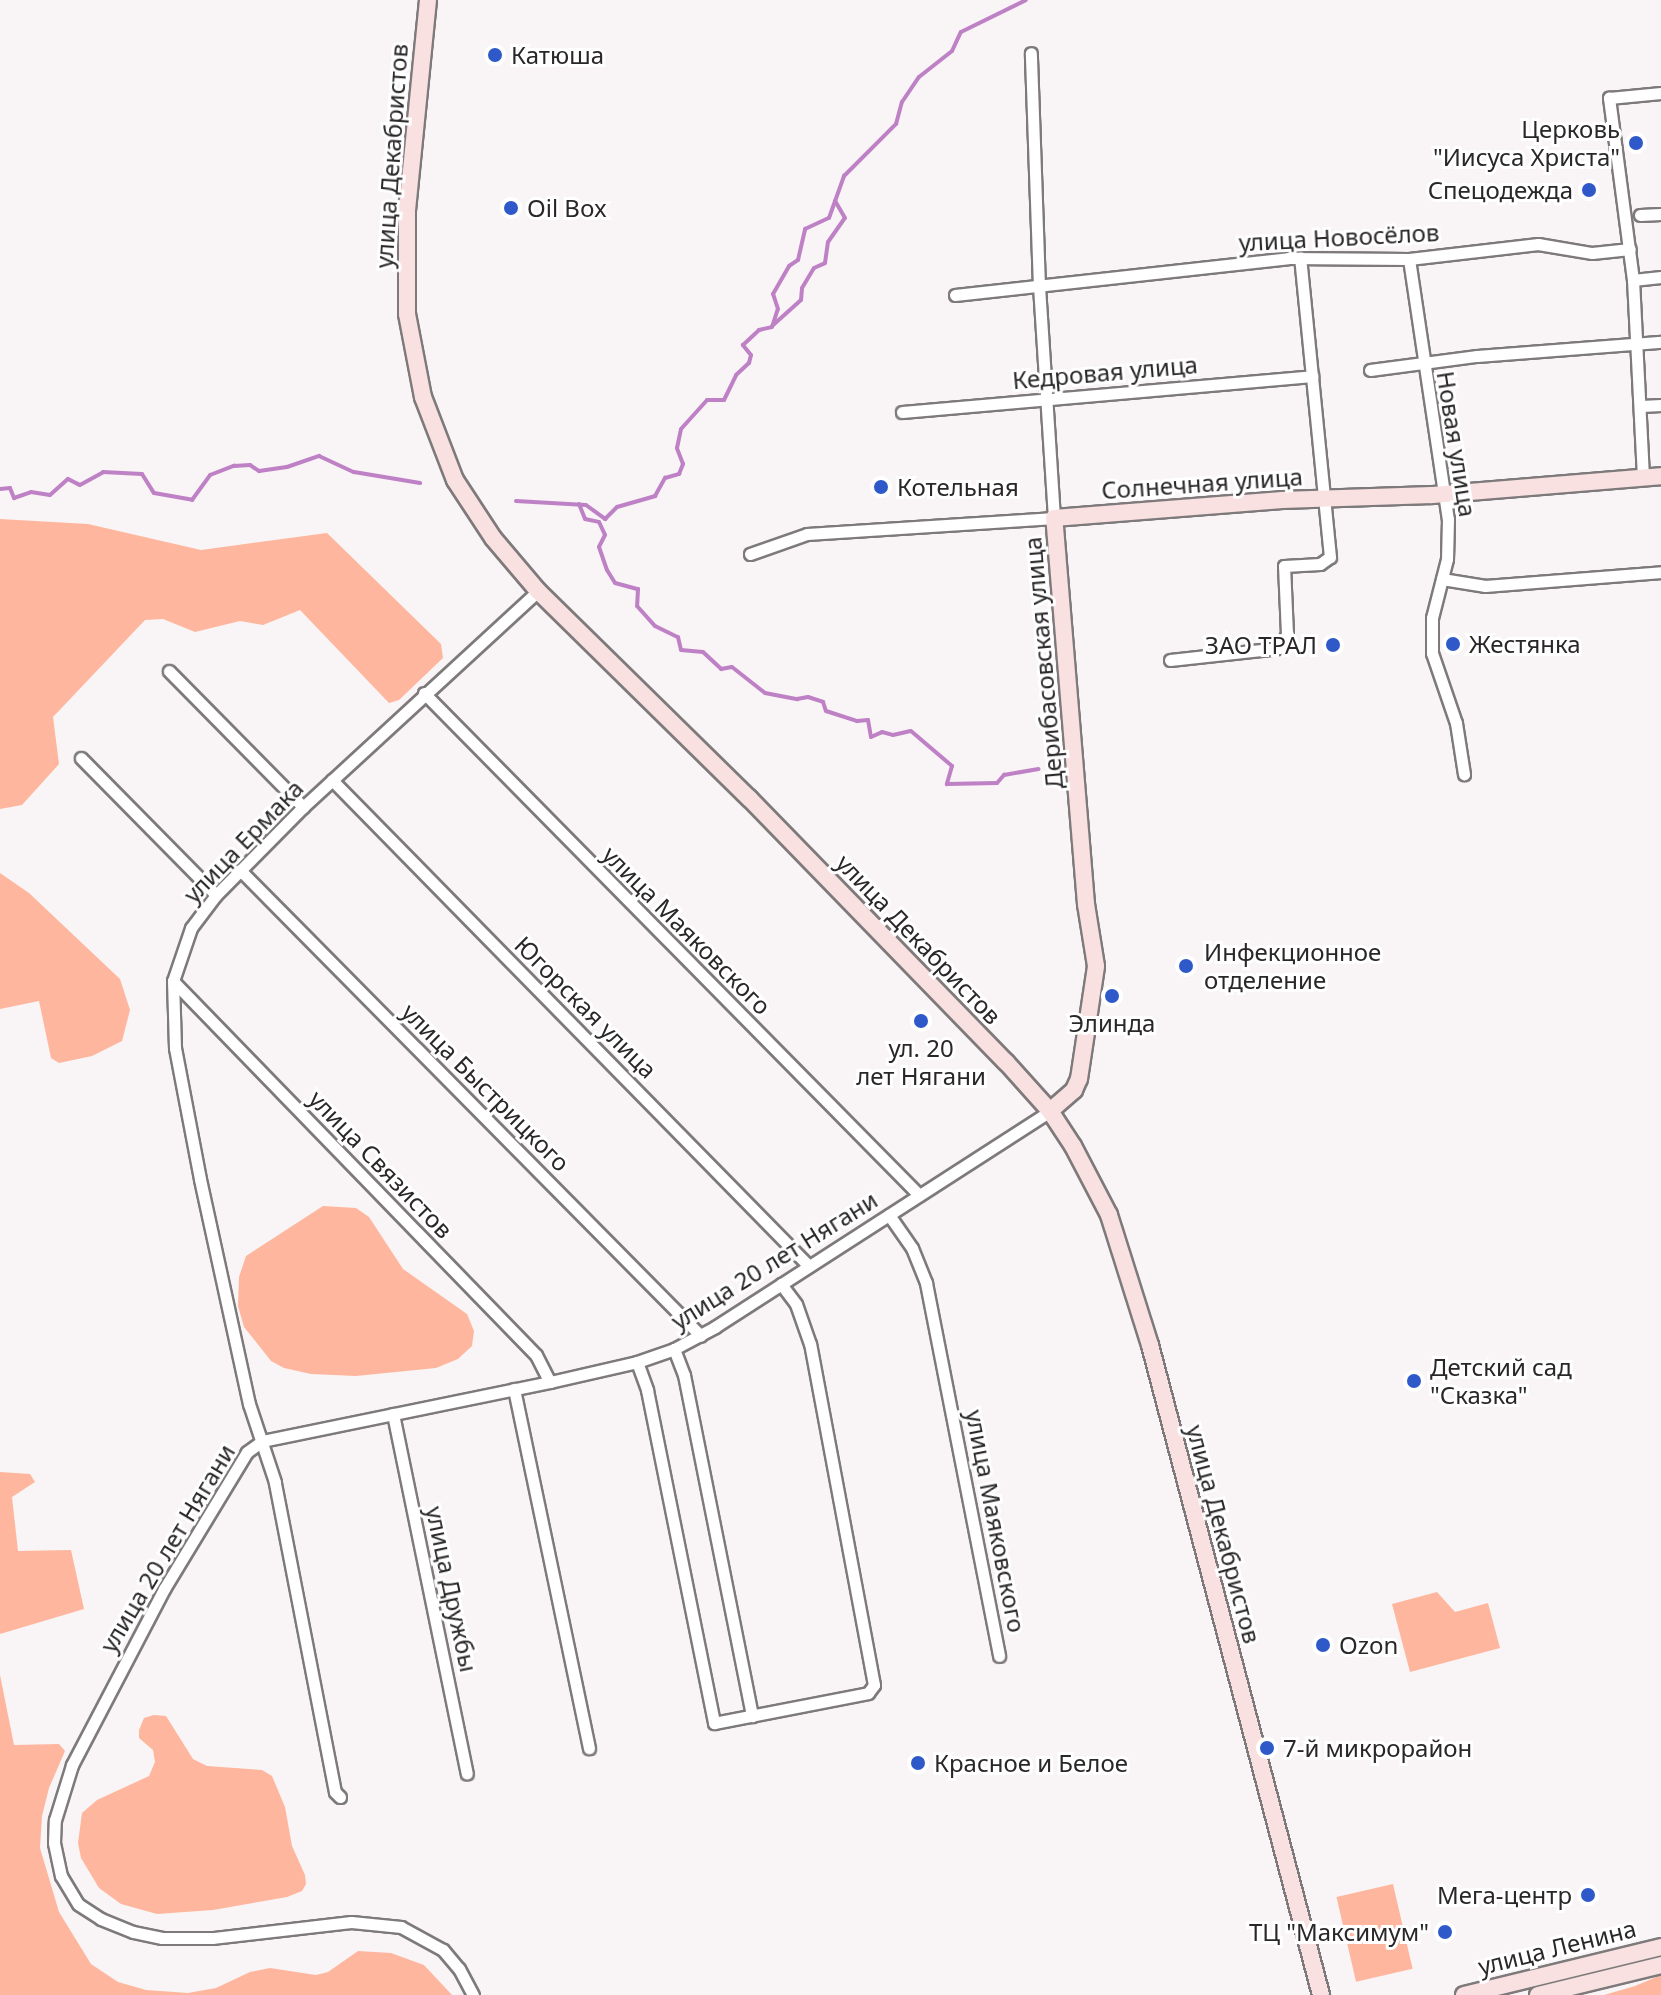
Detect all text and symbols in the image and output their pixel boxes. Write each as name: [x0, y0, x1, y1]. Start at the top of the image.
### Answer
place label: Катюша: [511, 41, 604, 69]
street label: улица Декабристов: [369, 43, 413, 269]
marker: Катюша: [486, 46, 504, 64]
place label: Церковь "Иисуса Христа": [1433, 115, 1620, 171]
marker: Церковь "Иисуса Христа": [1627, 134, 1645, 152]
place label: Спецодежда: [1428, 176, 1573, 204]
marker: Спецодежда: [1580, 181, 1598, 199]
place label: Oil Box: [527, 194, 607, 222]
marker: Oil Box: [502, 199, 520, 217]
street label: улица Новосёлов: [1238, 217, 1440, 257]
street label: Кедровая улица: [1011, 350, 1199, 394]
street label: Новая улица: [1431, 369, 1483, 519]
street label: Солнечная улица: [1100, 462, 1304, 504]
place label: Котельная: [897, 473, 1019, 501]
marker: Котельная: [872, 478, 890, 496]
street label: Дерибасовская улица: [1018, 536, 1068, 790]
place label: Жестянка: [1469, 630, 1581, 658]
place label: ЗАО ТРАЛ: [1205, 631, 1317, 659]
marker: Жестянка: [1444, 635, 1462, 653]
marker: ЗАО ТРАЛ: [1324, 636, 1342, 654]
street label: улица Ермака: [177, 774, 309, 908]
street label: улица Маяковского: [597, 840, 777, 1020]
street label: улица Декабристов: [831, 848, 1007, 1030]
street label: Югорская улица: [509, 930, 663, 1084]
place label: Инфекционное отделение: [1204, 938, 1381, 994]
marker: Инфекционное отделение: [1175, 955, 1197, 977]
marker: Элинда: [1103, 987, 1121, 1005]
street label: улица Быстрицкого: [396, 997, 576, 1177]
place label: Элинда: [1069, 1009, 1155, 1037]
marker: ул. 20 лет Нягани: [912, 1012, 930, 1030]
place label: ул. 20 лет Нягани: [856, 1034, 986, 1090]
street label: улица Связистов: [303, 1084, 459, 1244]
street label: улица 20 лет Нягани: [666, 1185, 882, 1335]
place label: Детский сад "Сказка": [1430, 1353, 1572, 1409]
marker: Детский сад "Сказка": [1405, 1372, 1423, 1390]
street label: улица Маяковского: [960, 1407, 1032, 1635]
street label: улица Декабристов: [1181, 1422, 1267, 1646]
street label: улица 20 лет Нягани: [93, 1439, 241, 1657]
street label: улица Дружбы: [420, 1504, 484, 1674]
place label: Ozon: [1339, 1631, 1398, 1659]
marker: Ozon: [1314, 1636, 1332, 1654]
place label: 7-й микрорайон: [1283, 1734, 1472, 1762]
marker: 7-й микрорайон: [1258, 1739, 1276, 1757]
place label: Красное и Белое: [934, 1749, 1128, 1777]
marker: Красное и Белое: [909, 1754, 927, 1772]
place label: Мега-центр: [1437, 1881, 1572, 1909]
marker: Мега-центр: [1579, 1886, 1597, 1904]
street label: улица Ленина: [1475, 1913, 1639, 1981]
place label: ТЦ "Максимум": [1249, 1918, 1429, 1946]
marker: ТЦ "Максимум": [1436, 1923, 1454, 1941]

